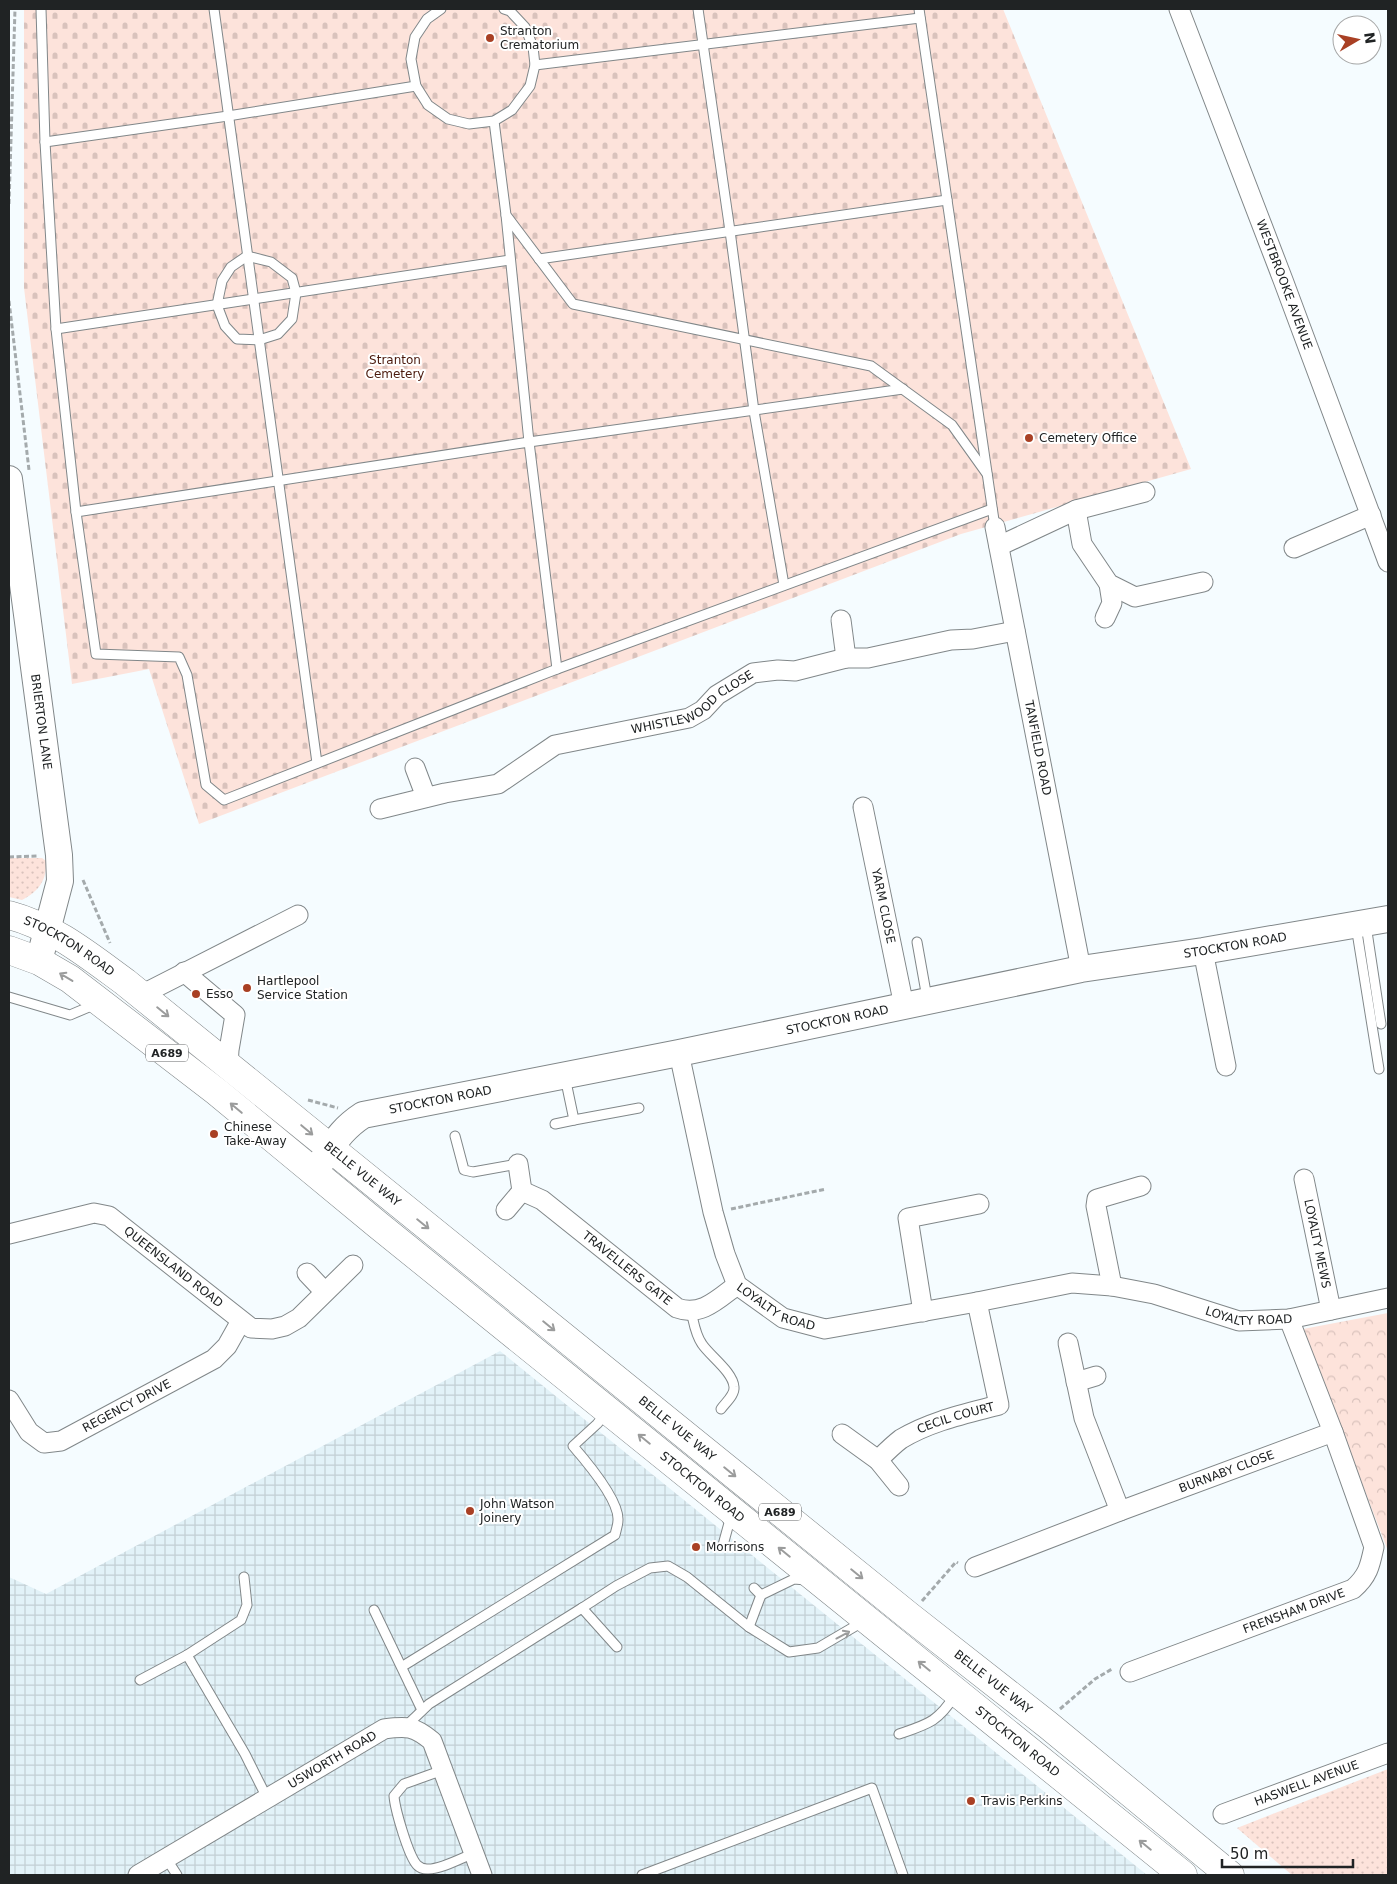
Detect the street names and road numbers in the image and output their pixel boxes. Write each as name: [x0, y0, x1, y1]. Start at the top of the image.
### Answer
street label: WESTBROOKE AVENUE: [1253, 218, 1315, 351]
street label: WHISTLEWOOD CLOSE: [630, 667, 756, 736]
street label: BRIERTON LANE: [28, 673, 55, 771]
street label: TANFIELD ROAD: [1022, 698, 1054, 797]
street label: YARM CLOSE: [869, 866, 898, 945]
street label: STOCKTON ROAD: [22, 913, 117, 979]
street label: STOCKTON ROAD: [1183, 930, 1288, 961]
street label: STOCKTON ROAD: [785, 1002, 890, 1037]
road number: A689: [146, 1044, 188, 1062]
street label: STOCKTON ROAD: [388, 1083, 493, 1117]
street label: BELLE VUE WAY: [321, 1139, 404, 1210]
street label: LOYALTY MEWS: [1301, 1198, 1333, 1289]
street label: QUEENSLAND ROAD: [121, 1223, 226, 1310]
street label: TRAVELLERS GATE: [579, 1227, 675, 1308]
street label: LOYALTY ROAD: [734, 1280, 817, 1333]
street label: LOYALTY ROAD: [1204, 1304, 1293, 1328]
street label: REGENCY DRIVE: [80, 1376, 173, 1435]
street label: BELLE VUE WAY: [636, 1393, 719, 1464]
street label: CECIL COURT: [915, 1399, 996, 1437]
street label: BURNABY CLOSE: [1177, 1447, 1276, 1496]
street label: STOCKTON ROAD: [657, 1449, 747, 1525]
road number: A689: [759, 1504, 801, 1520]
street label: FRENSHAM DRIVE: [1241, 1586, 1347, 1636]
street label: BELLE VUE WAY: [951, 1647, 1035, 1717]
street label: STOCKTON ROAD: [972, 1703, 1063, 1780]
street label: USWORTH ROAD: [286, 1728, 379, 1791]
street label: HASWELL AVENUE: [1252, 1757, 1361, 1809]

